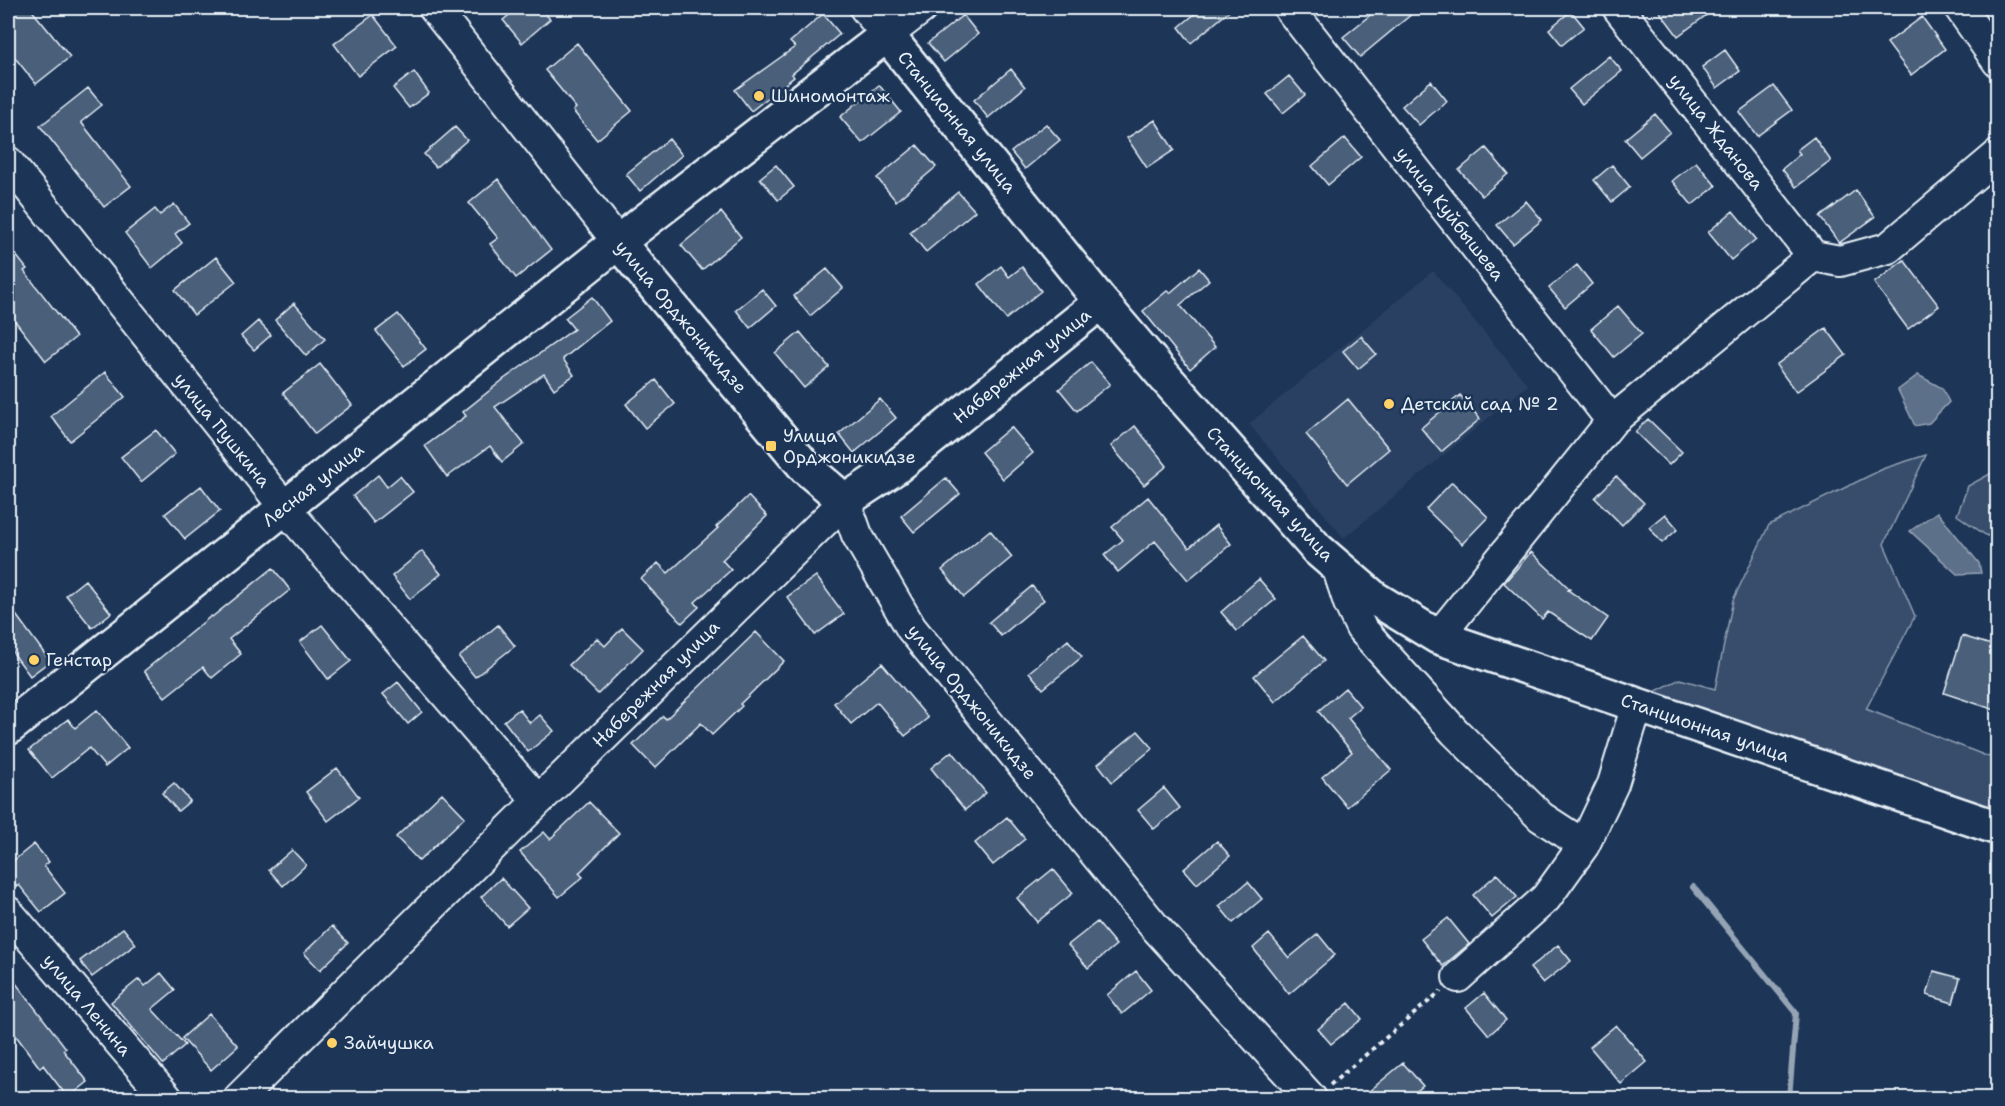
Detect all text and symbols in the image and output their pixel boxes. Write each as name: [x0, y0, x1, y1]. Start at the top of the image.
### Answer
street label: Станционная улица: [892, 46, 1022, 198]
street label: улица Жданова: [1663, 69, 1769, 195]
place label: Шиномонтаж: [771, 84, 890, 108]
marker: Шиномонтаж: [752, 89, 766, 103]
street label: улица Куйбышева: [1390, 142, 1510, 286]
street label: улица Орджоникидзе: [610, 235, 752, 399]
street label: Набережная улица: [948, 303, 1096, 429]
street label: улица Пушкина: [168, 368, 276, 492]
place label: Детский сад № 2: [1401, 392, 1559, 416]
marker: Детский сад № 2: [1382, 397, 1396, 411]
street label: Станционная улица: [1201, 421, 1339, 567]
place label: Улица Орджоникидзе: [783, 424, 916, 469]
street label: Лесная улица: [257, 438, 369, 532]
marker: Улица Орджоникидзе: [764, 439, 778, 453]
street label: Набережная улица: [587, 615, 725, 753]
street label: улица Орджоникидзе: [902, 619, 1042, 785]
place label: Генстар: [46, 648, 112, 672]
marker: Генстар: [27, 653, 41, 667]
street label: Станционная улица: [1618, 688, 1792, 768]
street label: улица Ленина: [37, 949, 137, 1061]
place label: Зайчушка: [344, 1031, 434, 1055]
marker: Зайчушка: [325, 1036, 339, 1050]

